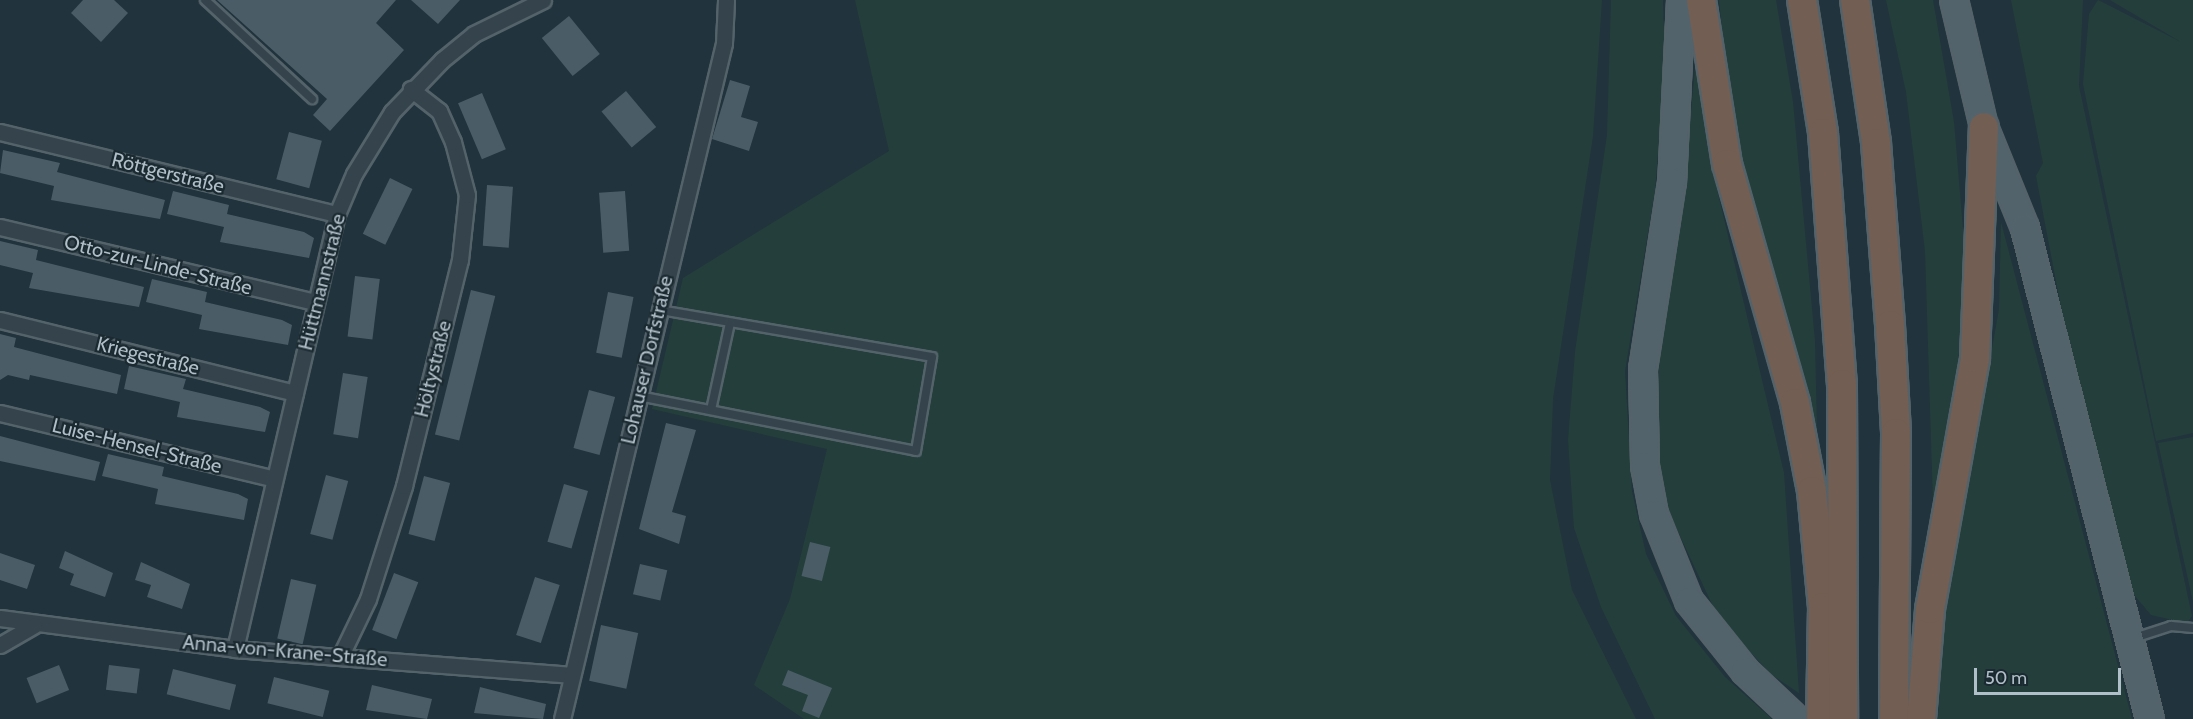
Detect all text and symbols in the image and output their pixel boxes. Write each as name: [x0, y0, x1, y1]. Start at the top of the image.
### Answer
street label: Röttgerstraße: [109, 147, 227, 199]
street label: Hüttmannstraße: [293, 211, 351, 353]
street label: Otto-zur-Linde-Straße: [62, 230, 254, 300]
street label: Lohauser Dorfstraße: [616, 274, 678, 446]
street label: Höltystraße: [409, 318, 457, 420]
street label: Kriegestraße: [94, 332, 202, 380]
street label: Luise-Hensel-Straße: [50, 413, 224, 479]
street label: Anna-von-Krane-Straße: [182, 630, 388, 672]
scale bar: [1977, 656, 2124, 694]
text: 50 m: [1985, 667, 2027, 689]

